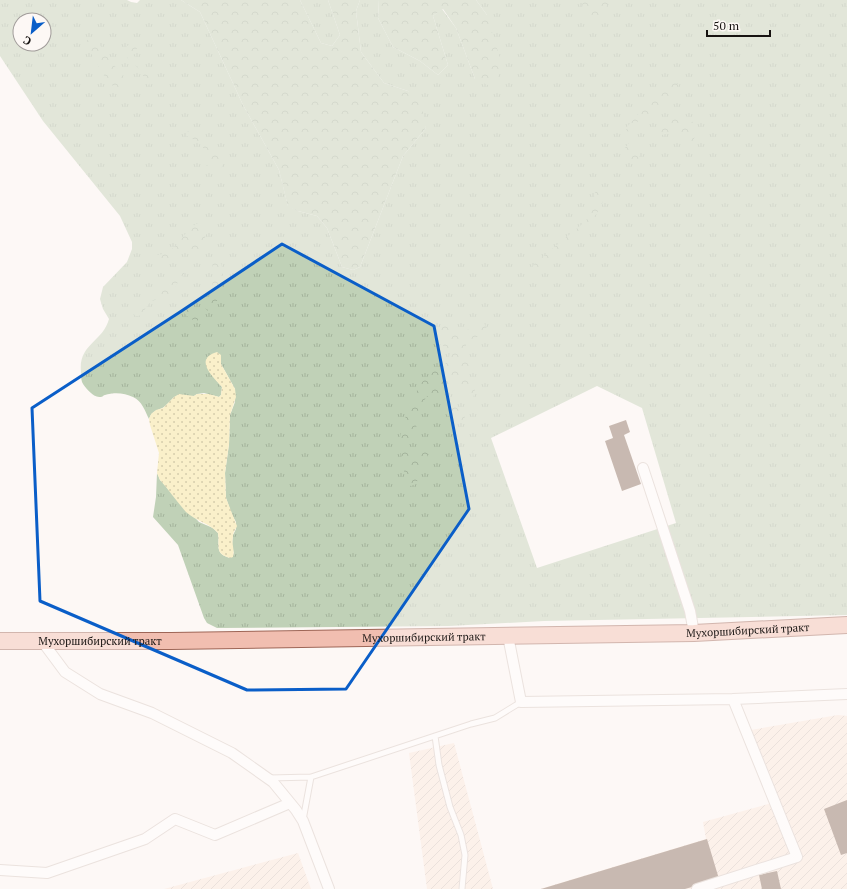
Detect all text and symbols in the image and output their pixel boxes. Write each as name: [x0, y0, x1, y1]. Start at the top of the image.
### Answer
north arrow: [12, 12, 52, 52]
scale bar: [707, 12, 770, 38]
text: 50 m: [713, 18, 740, 33]
text: С: [21, 33, 34, 49]
street label: Мухоршибирский тракт: [686, 620, 810, 640]
street label: Мухоршибирский тракт: [362, 629, 486, 645]
street label: Мухоршибирский тракт: [38, 634, 162, 648]

